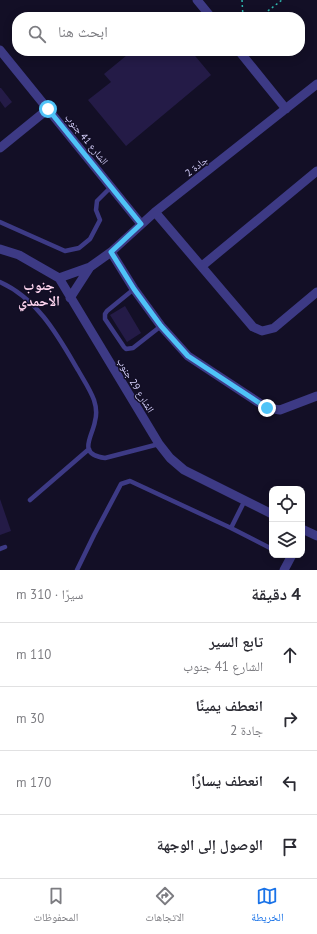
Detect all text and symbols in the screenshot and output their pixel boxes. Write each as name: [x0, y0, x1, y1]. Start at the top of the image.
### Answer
search box: [12, 12, 305, 56]
text: ابحث هنا: [58, 22, 108, 41]
icon: search: [26, 23, 48, 45]
route start: [39, 100, 57, 118]
street label: الشارع 41 جنوب: [62, 111, 111, 167]
street label: جادة 2: [182, 153, 211, 179]
district label: جنوب الاحمدي: [18, 276, 60, 312]
street label: الشارع 29 جنوب: [114, 356, 157, 415]
route end: [258, 399, 276, 417]
map controls: [269, 486, 305, 558]
button: locate: [269, 486, 305, 522]
button: layers: [269, 522, 305, 558]
text: 4 دقيقة: [251, 583, 301, 605]
text: سيرًا · 310 m: [16, 586, 83, 603]
text: تابع السير: [209, 632, 263, 651]
icon: ahead: [279, 644, 301, 666]
text: 110 m: [16, 646, 51, 663]
text: الشارع 41 جنوب: [183, 658, 263, 675]
text: انعطف يمينًا: [196, 696, 263, 715]
icon: right: [279, 708, 301, 730]
text: 30 m: [16, 710, 44, 727]
text: جادة 2: [230, 722, 263, 739]
text: انعطف يسارًا: [191, 771, 263, 790]
icon: left: [279, 772, 301, 794]
text: 170 m: [16, 774, 51, 791]
text: الوصول إلى الوجهة: [157, 835, 263, 854]
icon: arrive: [279, 836, 301, 858]
tab: المحفوظات: [33, 885, 78, 928]
tab: الاتجاهات: [145, 885, 184, 928]
tab: الخريطة: [251, 885, 284, 928]

